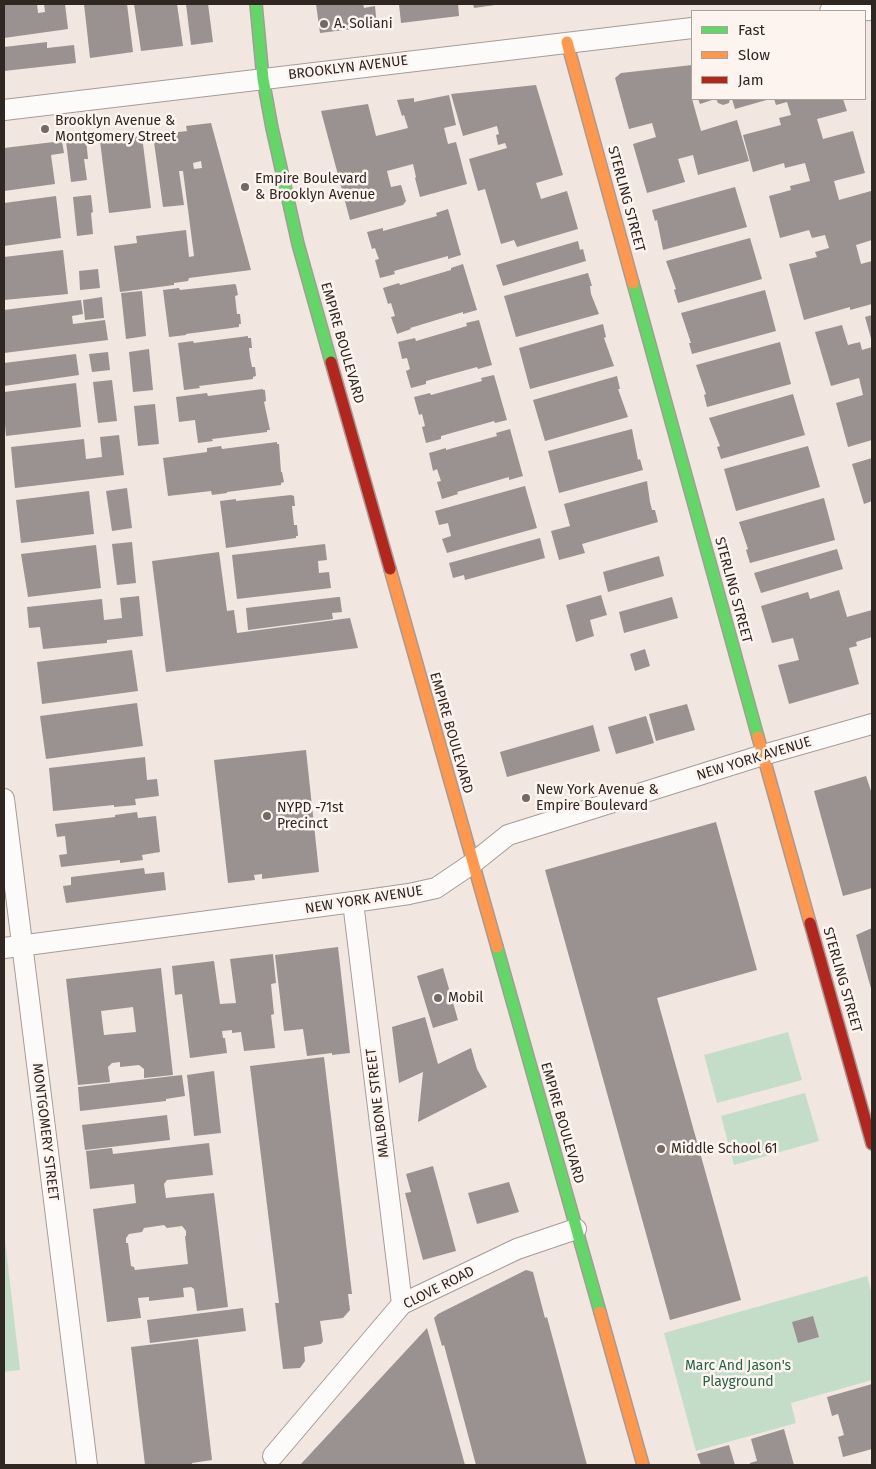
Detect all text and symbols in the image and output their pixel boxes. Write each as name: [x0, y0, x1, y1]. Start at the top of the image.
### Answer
legend: [691, 10, 866, 100]
place label: A. Soliani: [334, 16, 393, 32]
marker: A. Soliani: [318, 18, 330, 30]
text: Fast: [738, 21, 765, 39]
text: Slow: [738, 46, 770, 64]
street label: BROOKLYN AVENUE: [287, 52, 409, 84]
text: Jam: [738, 71, 764, 89]
place label: Brooklyn Avenue & Montgomery Street: [55, 113, 176, 146]
marker: Brooklyn Avenue & Montgomery Street: [39, 123, 51, 135]
street label: STERLING STREET: [604, 144, 648, 254]
place label: Empire Boulevard & Brooklyn Avenue: [255, 171, 375, 203]
marker: Empire Boulevard & Brooklyn Avenue: [239, 181, 251, 193]
street label: EMPIRE BOULEVARD: [317, 280, 367, 406]
street label: STERLING STREET: [711, 535, 755, 645]
street label: EMPIRE BOULEVARD: [426, 670, 476, 796]
street label: NEW YORK AVENUE: [695, 734, 813, 784]
place label: New York Avenue & Empire Boulevard: [536, 782, 659, 814]
marker: New York Avenue & Empire Boulevard: [520, 792, 532, 804]
place label: NYPD -71st Precinct: [277, 800, 344, 832]
marker: NYPD -71st Precinct: [261, 810, 273, 822]
street label: NEW YORK AVENUE: [304, 882, 424, 918]
street label: STERLING STREET: [819, 925, 865, 1035]
place label: Mobil: [448, 990, 483, 1006]
marker: Mobil: [432, 992, 444, 1004]
street label: MALBONE STREET: [363, 1047, 393, 1159]
street label: EMPIRE BOULEVARD: [537, 1060, 587, 1186]
street label: MONTGOMERY STREET: [28, 1062, 62, 1202]
place label: Middle School 61: [671, 1141, 777, 1157]
marker: Middle School 61: [655, 1143, 667, 1155]
street label: CLOVE ROAD: [401, 1263, 477, 1313]
park label: Marc And Jason's Playground: [685, 1358, 791, 1390]

